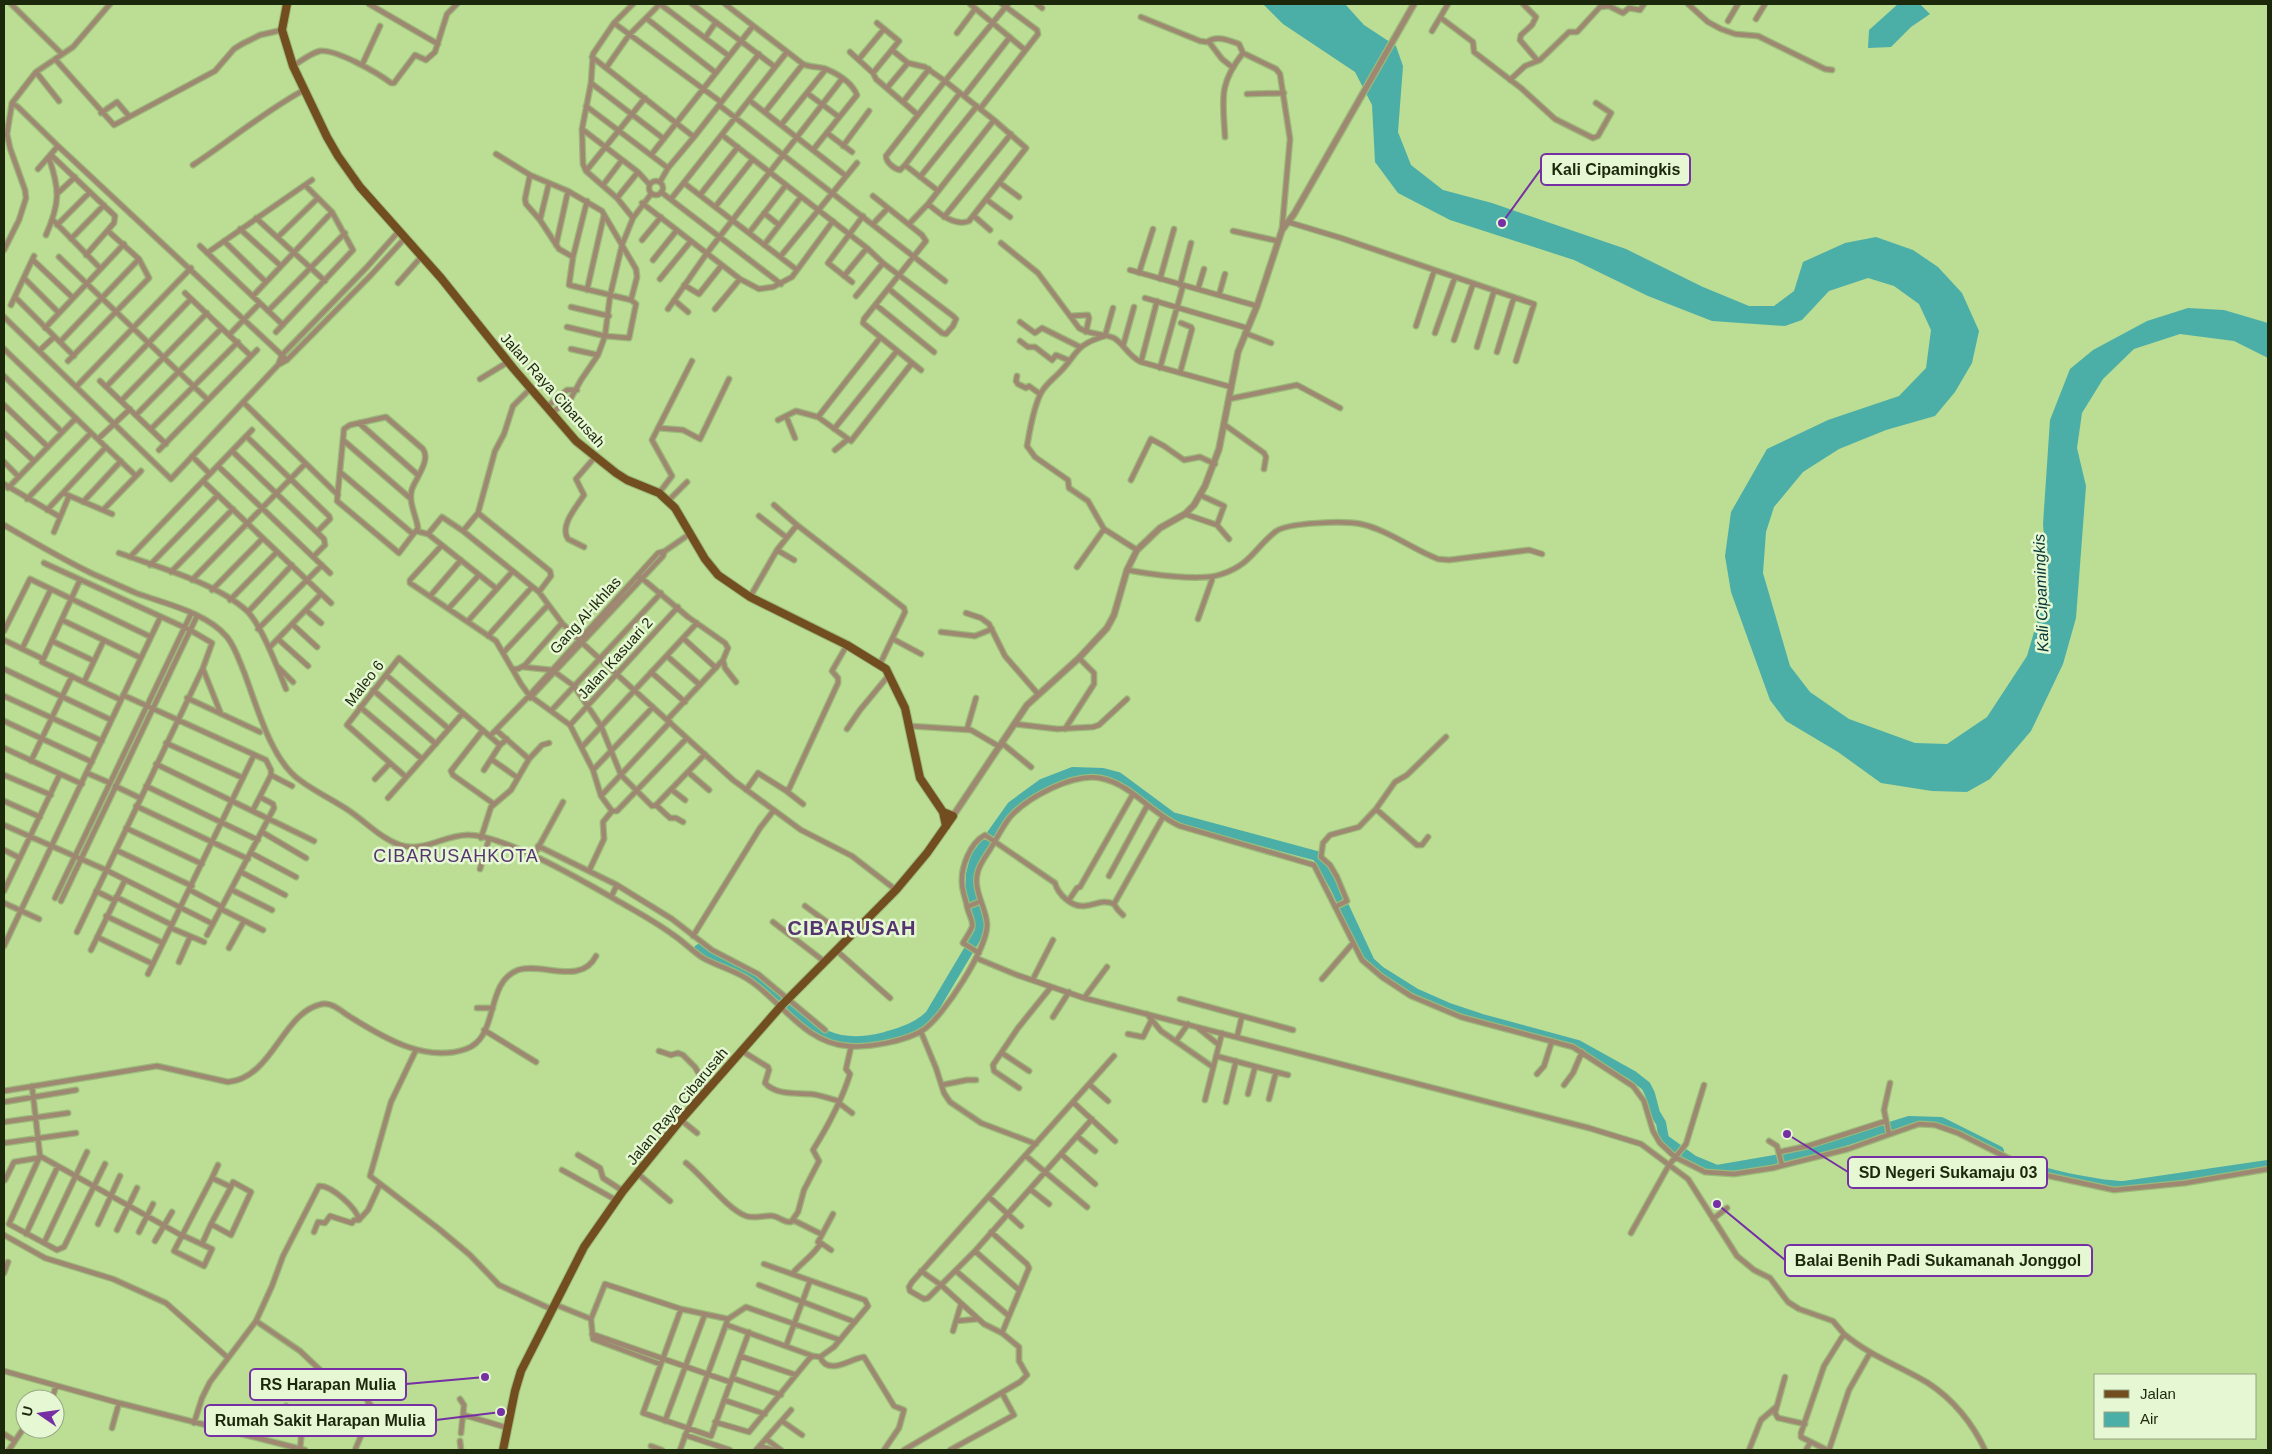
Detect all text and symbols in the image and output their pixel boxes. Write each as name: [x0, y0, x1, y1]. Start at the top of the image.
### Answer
callout: Kali Cipamingkis: [1541, 154, 1690, 185]
text: Kali Cipamingkis: [1552, 161, 1681, 178]
street label: Jalan Raya Cibarusah: [497, 329, 609, 451]
water label: Kali Cipamingkis: [2030, 534, 2052, 652]
street label: Gang Al-Ikhlas: [546, 573, 624, 657]
street label: Jalan Kasuari 2: [574, 614, 656, 702]
street label: Maleo 6: [341, 657, 387, 709]
district label: CIBARUSAHKOTA: [373, 846, 539, 866]
district label: CIBARUSAH: [788, 917, 917, 939]
street label: Jalan Raya Cibarusah: [623, 1044, 731, 1168]
callout: SD Negeri Sukamaju 03: [1848, 1157, 2047, 1188]
text: SD Negeri Sukamaju 03: [1859, 1164, 2037, 1181]
callout: Balai Benih Padi Sukamanah Jonggol: [1785, 1245, 2092, 1276]
text: Balai Benih Padi Sukamanah Jonggol: [1795, 1252, 2081, 1269]
callout: RS Harapan Mulia: [250, 1369, 406, 1400]
legend: [2094, 1374, 2257, 1439]
text: RS Harapan Mulia: [260, 1376, 396, 1393]
text: Jalan: [2140, 1385, 2176, 1402]
north arrow: [15, 1389, 65, 1439]
text: U: [18, 1404, 36, 1418]
callout: Rumah Sakit Harapan Mulia: [205, 1405, 436, 1436]
text: Air: [2140, 1410, 2158, 1427]
text: Rumah Sakit Harapan Mulia: [215, 1412, 425, 1429]

